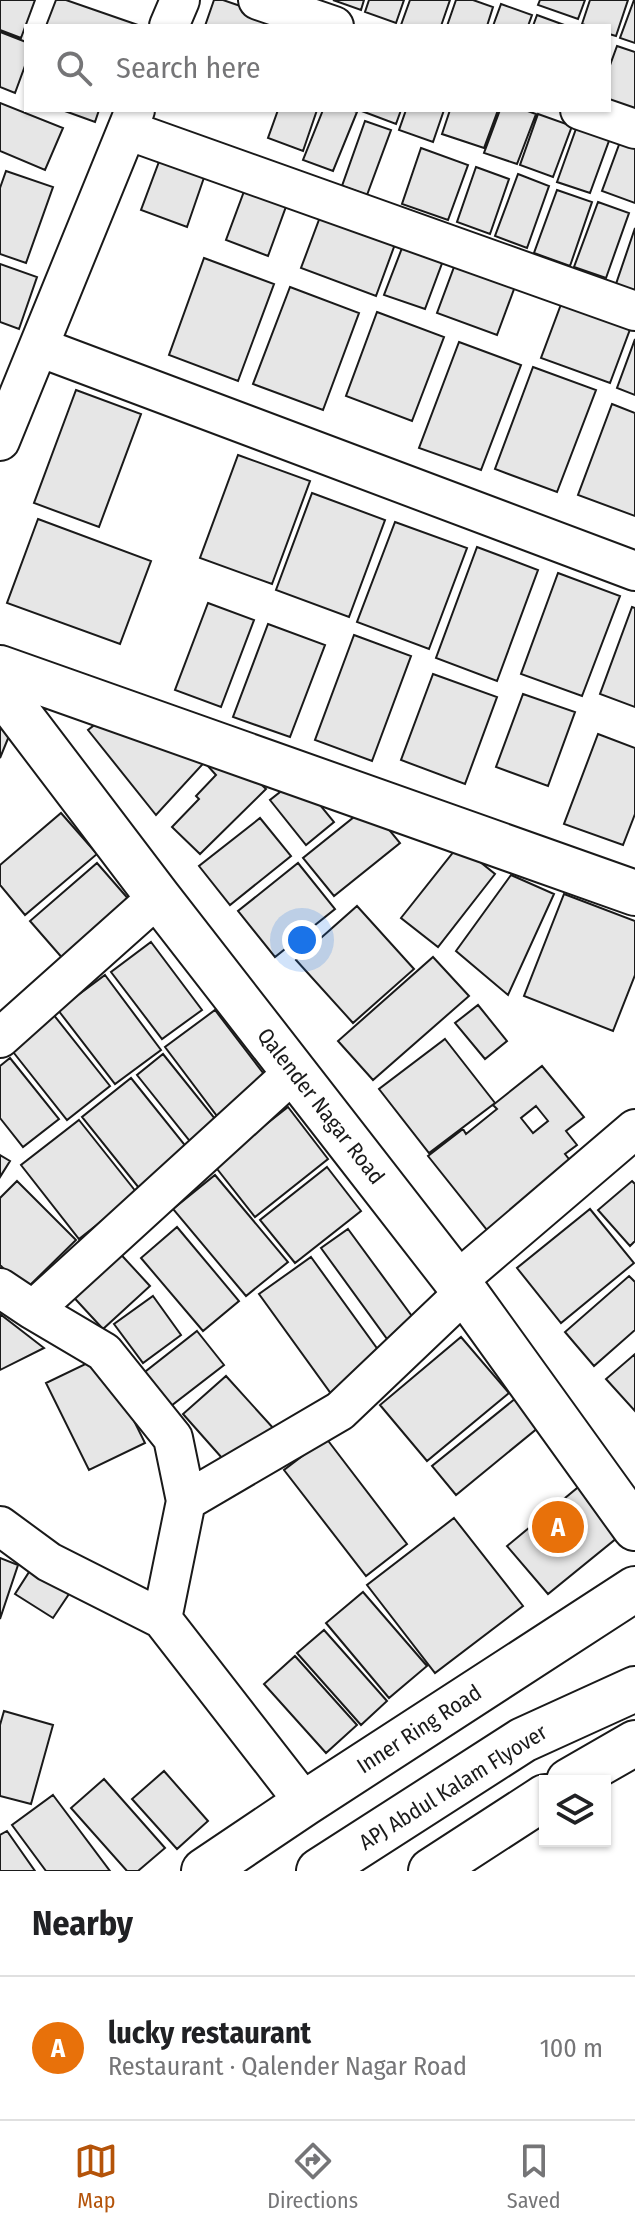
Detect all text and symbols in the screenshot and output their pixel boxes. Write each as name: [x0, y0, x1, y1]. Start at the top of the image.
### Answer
search box: [24, 24, 611, 112]
icon: search: [52, 46, 96, 90]
text: Search here: [116, 50, 261, 86]
your location: [282, 920, 322, 960]
street label: Qalender Nagar Road: [252, 1022, 390, 1190]
pin: A: [532, 1497, 584, 1557]
street label: Inner Ring Road: [352, 1679, 486, 1779]
street label: APJ Abdul Kalam Flyover: [354, 1718, 552, 1856]
map controls: [539, 1775, 611, 1847]
button: layers: [539, 1775, 611, 1847]
text: Nearby: [32, 1903, 133, 1944]
text: lucky restaurant: [108, 2015, 311, 2051]
text: A: [51, 2033, 65, 2064]
text: 100 m: [540, 2033, 603, 2064]
text: Restaurant · Qalender Nagar Road: [108, 2051, 467, 2082]
tab: Map: [74, 2139, 118, 2214]
tab: Directions: [267, 2139, 358, 2214]
tab: Saved: [507, 2139, 561, 2214]

